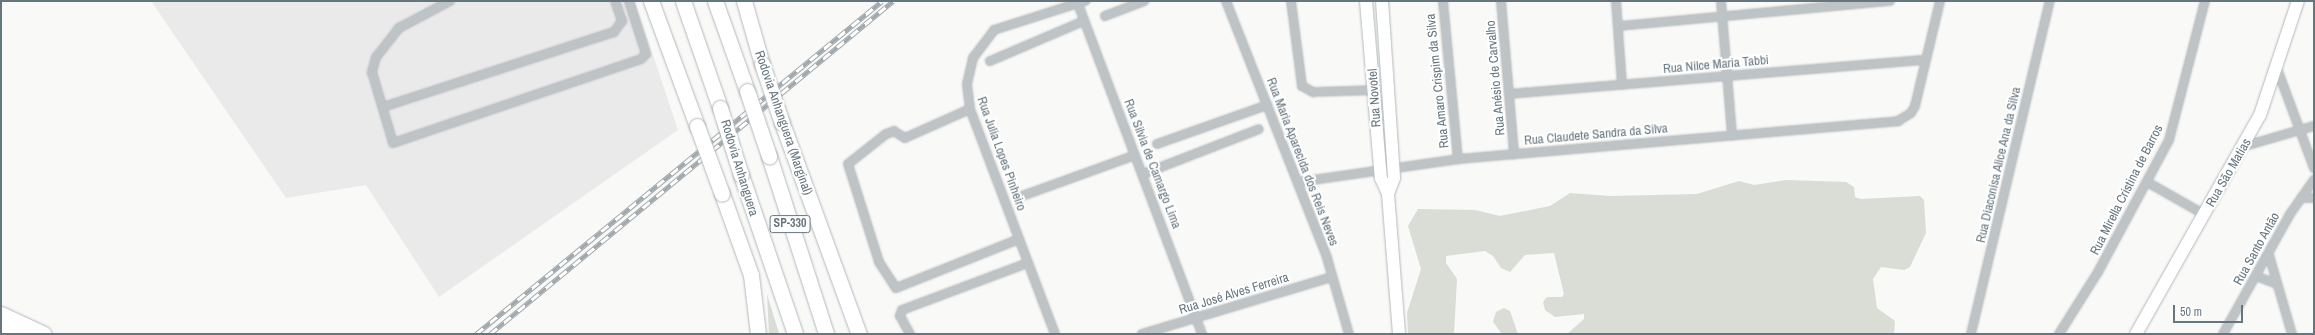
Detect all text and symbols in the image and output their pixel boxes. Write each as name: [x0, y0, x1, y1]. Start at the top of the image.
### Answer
street label: Rua Amaro Crispim da Silva: [1423, 13, 1453, 149]
street label: Rua Anésio de Carvalho: [1483, 19, 1509, 137]
street label: Rodovia Anhanguera (Marginal): [751, 48, 815, 198]
street label: Rua Nilce Maria Tabbi: [1662, 53, 1770, 77]
street label: Rua Novotel: [1365, 68, 1385, 128]
street label: Rua Maria Aparecida dos Reis Neves: [1263, 75, 1341, 249]
street label: Rua Diaconisa Alice Ana da Silva: [1973, 85, 2025, 245]
street label: Rua Julia Lopes Pinheiro: [973, 95, 1029, 213]
street label: Rua Silvia de Camargo Lima: [1120, 97, 1184, 231]
street label: Rodovia Anhanguera: [717, 118, 761, 218]
street label: Rua Claudete Sandra da Silva: [1524, 121, 1668, 149]
street label: Rua Mirella Cristina de Barros: [2087, 122, 2167, 258]
street label: Rua São Matias: [2203, 136, 2255, 210]
street label: Rua Santo Antão: [2230, 210, 2284, 288]
road number: SP-330: [769, 214, 811, 234]
street label: Rua José Alves Ferreira: [1177, 270, 1291, 318]
scale bar: [2175, 297, 2245, 323]
text: 50 m: [2180, 304, 2202, 320]

